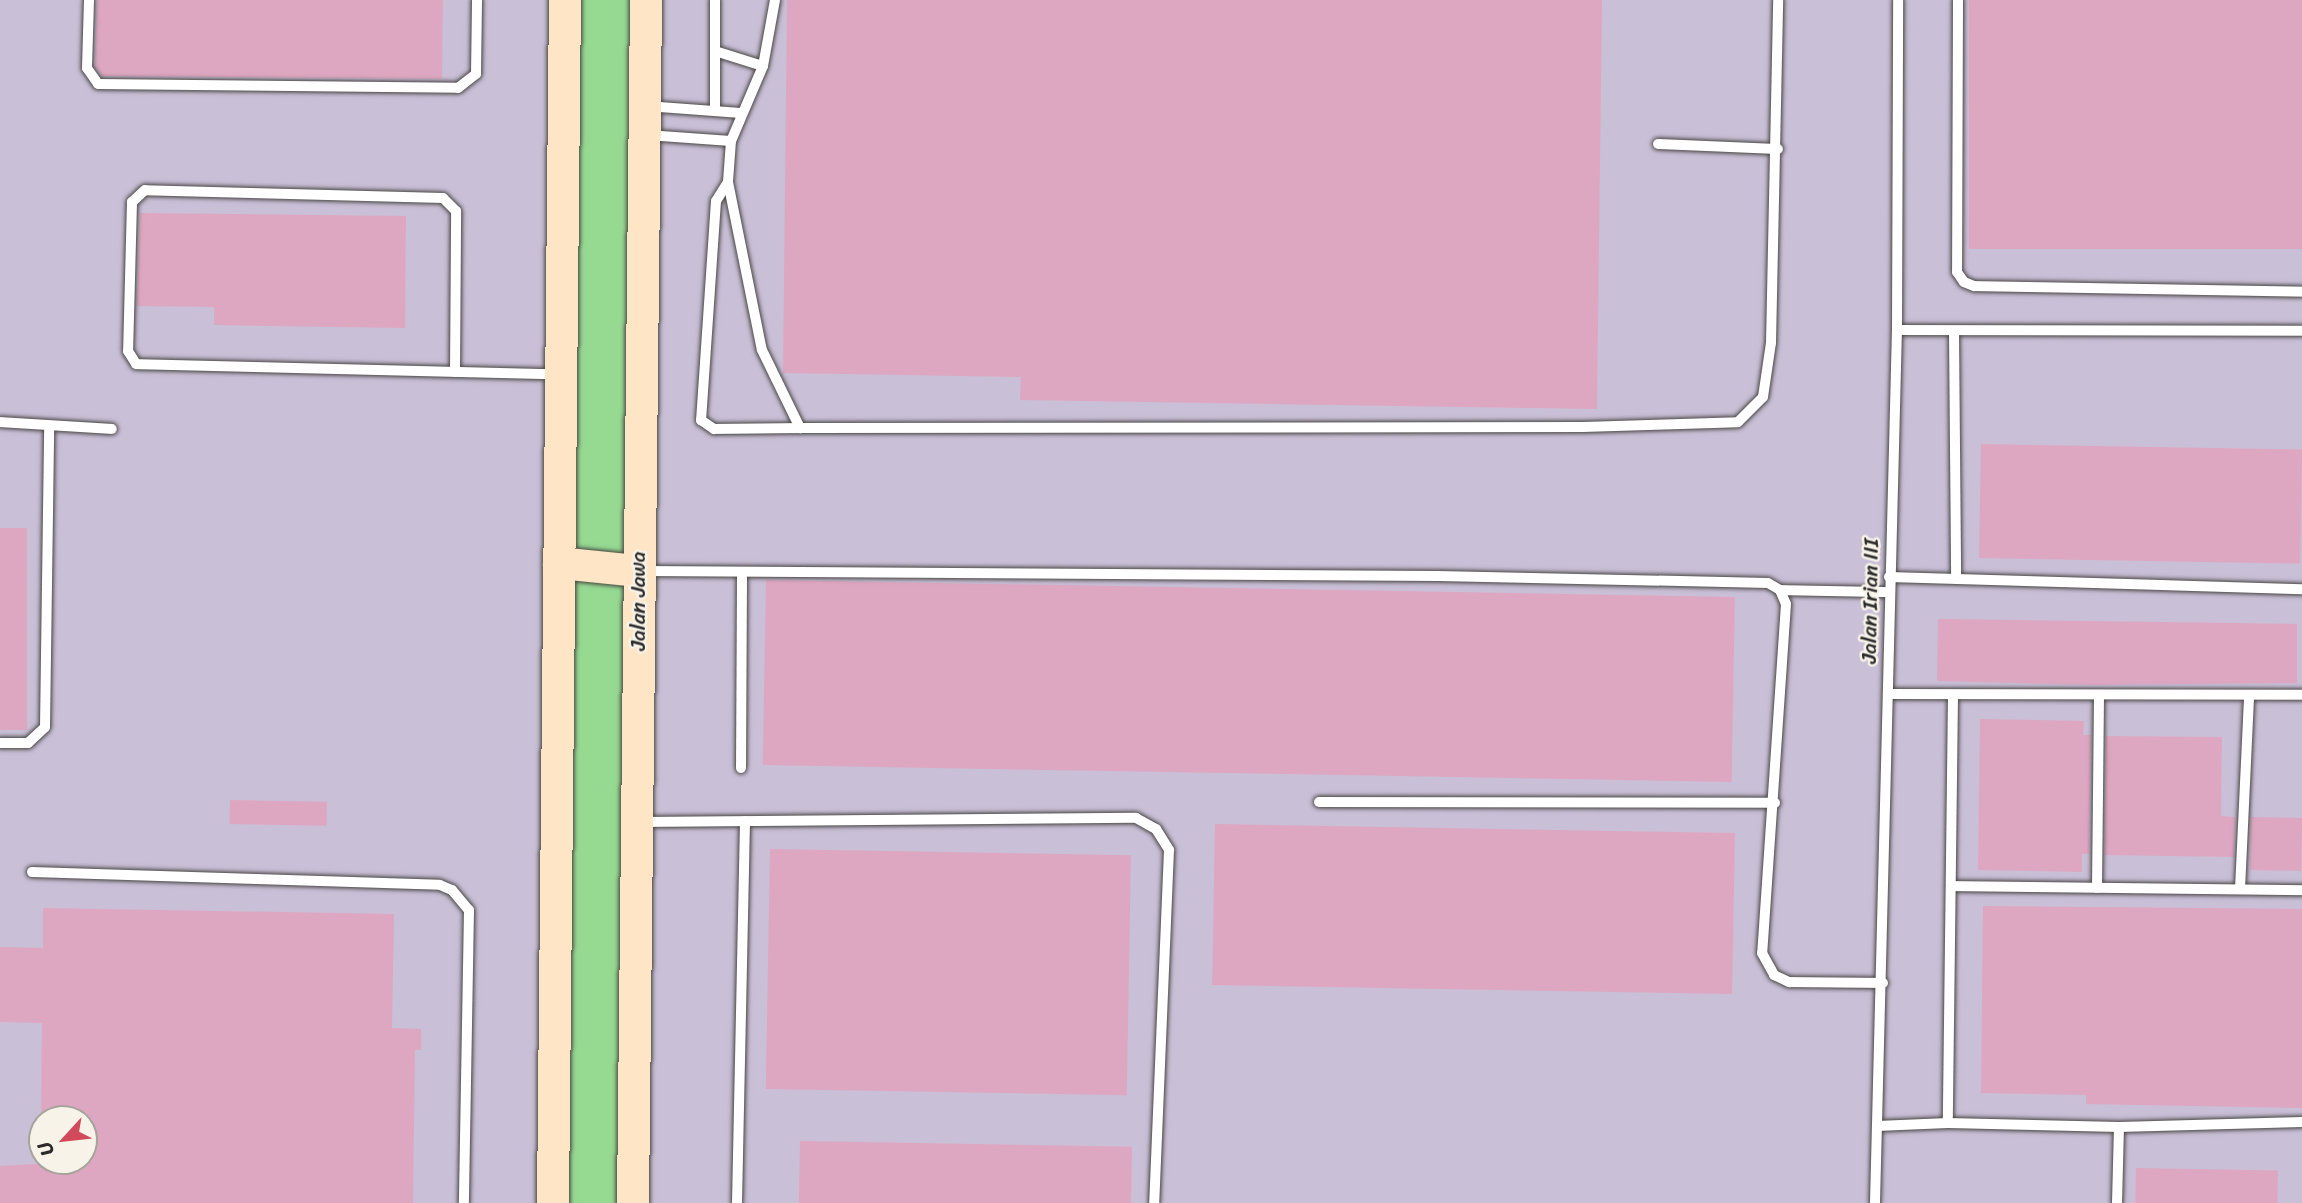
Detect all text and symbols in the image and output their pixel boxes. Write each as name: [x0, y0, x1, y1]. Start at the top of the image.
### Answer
street label: Jalan Irian III: [1856, 538, 1884, 664]
street label: Jalan Jawa: [625, 551, 651, 651]
north arrow: [28, 1105, 98, 1175]
text: U: [28, 1136, 63, 1162]

